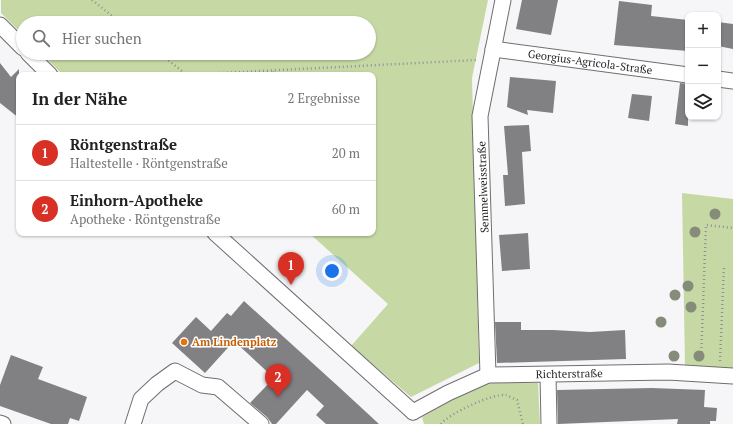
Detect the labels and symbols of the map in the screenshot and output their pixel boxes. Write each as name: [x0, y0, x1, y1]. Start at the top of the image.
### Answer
street label: Georgius-Agricola-Straße: [527, 47, 654, 77]
street label: Semmelweisstraße: [474, 140, 492, 233]
pin: 1: [278, 252, 304, 285]
your location: [322, 261, 342, 281]
place label: Am Lindenplatz: [192, 335, 277, 349]
marker: Am Lindenplatz: [179, 337, 189, 347]
pin: 2: [265, 364, 291, 397]
street label: Richterstraße: [536, 366, 603, 381]

